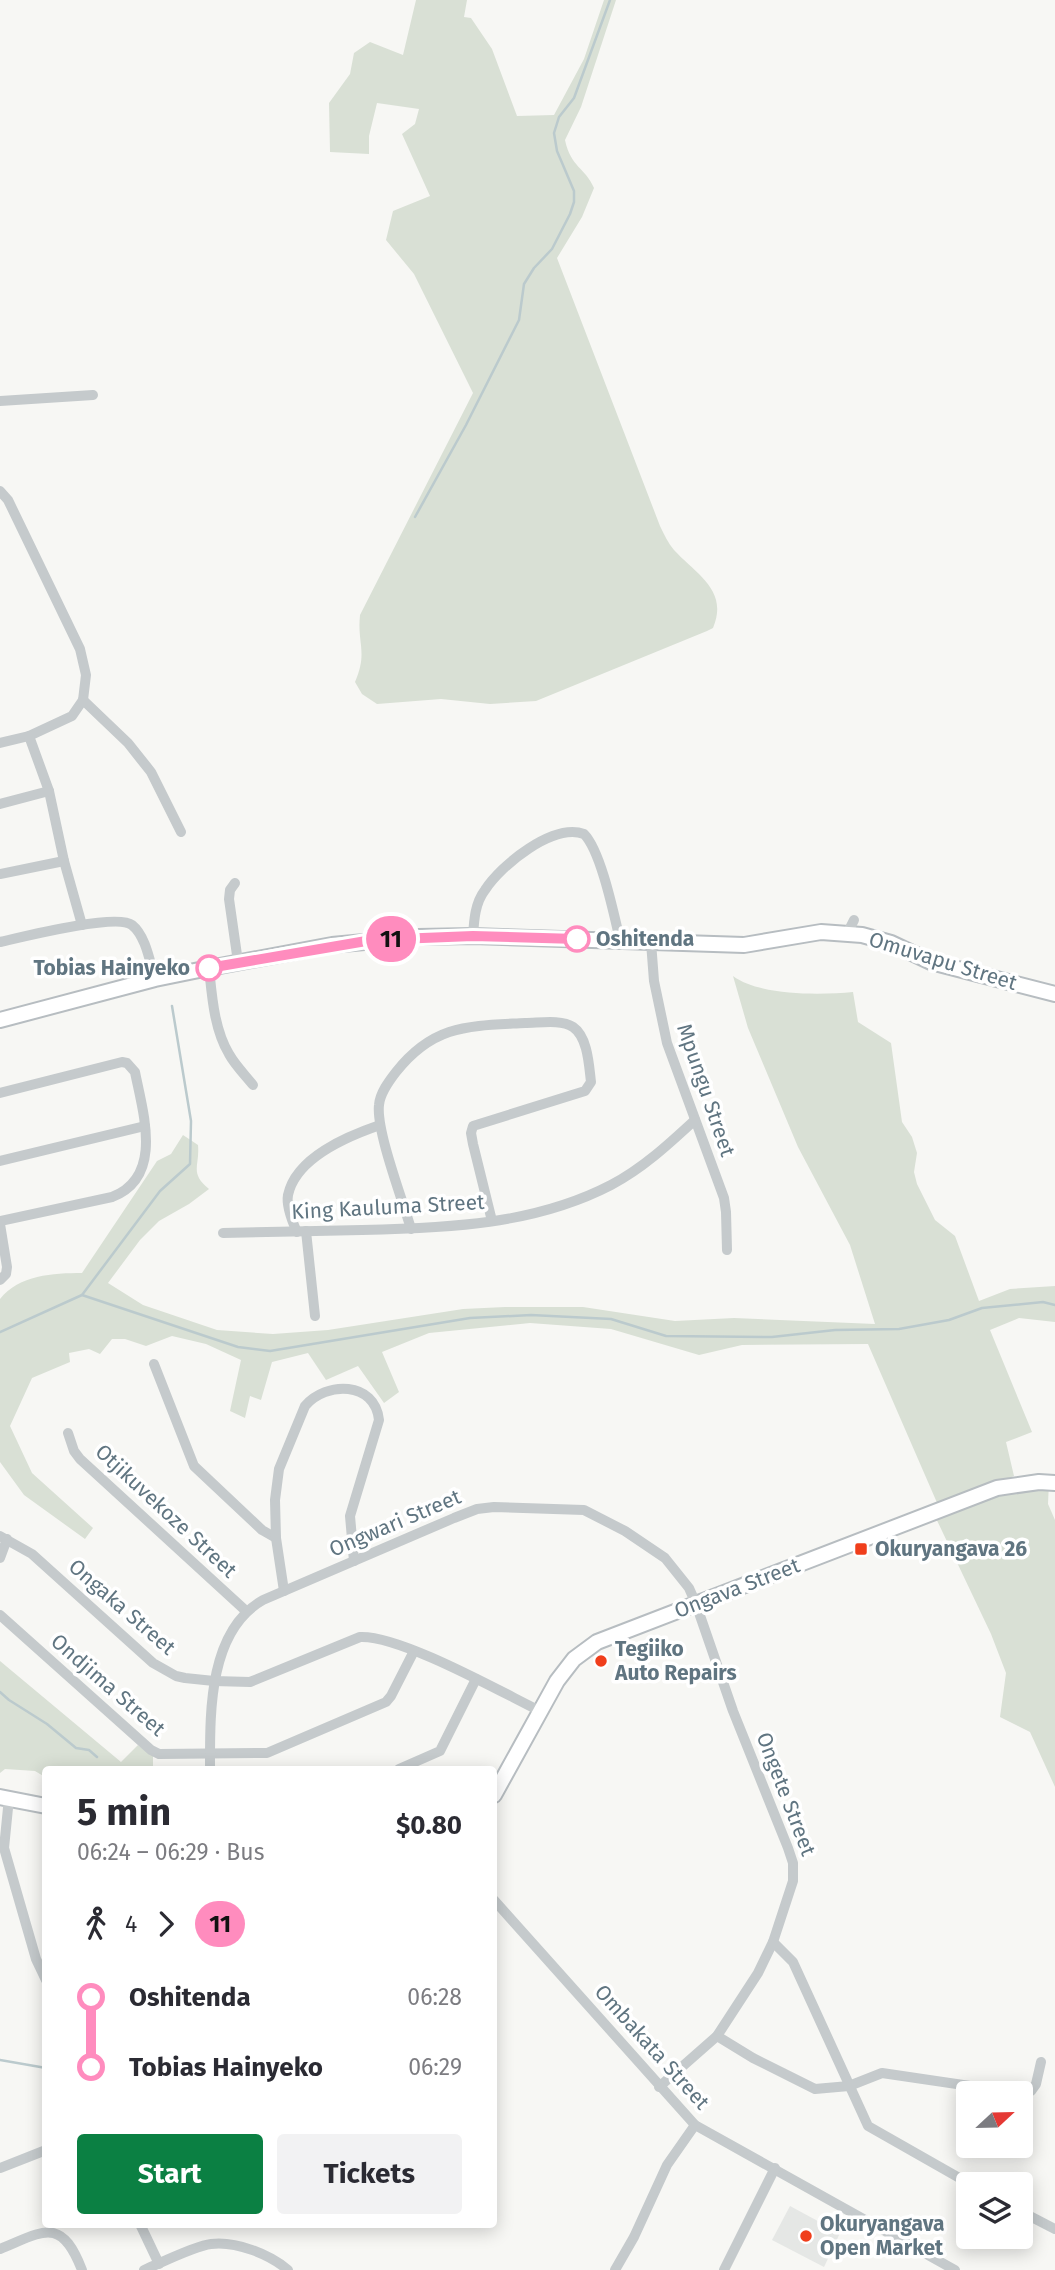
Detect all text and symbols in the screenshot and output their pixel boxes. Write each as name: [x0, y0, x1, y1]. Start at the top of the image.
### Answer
line badge: 11: [360, 916, 422, 962]
text: 11: [380, 925, 402, 953]
marker: Oshitenda: [564, 926, 590, 952]
place label: Oshitenda: [596, 926, 694, 952]
street label: Omuvapu Street: [866, 926, 1021, 996]
place label: Tobias Hainyeko: [33, 955, 190, 981]
marker: Tobias Hainyeko: [196, 955, 222, 981]
street label: Mpungu Street: [671, 1020, 741, 1160]
street label: King Kauluma Street: [291, 1189, 486, 1225]
street label: Otjikuvekoze Street: [90, 1439, 242, 1584]
street label: Ongwari Street: [325, 1483, 465, 1562]
place label: Okuryangava 26: [875, 1536, 1027, 1562]
marker: Okuryangava 26: [853, 1541, 869, 1557]
street label: Ongava Street: [671, 1552, 804, 1624]
street label: Ongaka Street: [63, 1553, 181, 1661]
street label: Ondjima Street: [45, 1628, 171, 1742]
place label: Tegiiko Auto Repairs: [614, 1636, 737, 1686]
marker: Tegiiko Auto Repairs: [593, 1653, 609, 1669]
street label: Ongete Street: [751, 1729, 822, 1860]
text: 5 min: [77, 1789, 171, 1835]
text: $0.80: [396, 1810, 462, 1841]
text: 06:24 – 06:29 · Bus: [77, 1838, 264, 1866]
icon: walk: [77, 1905, 115, 1943]
icon: forward: [147, 1905, 185, 1943]
text: 4: [125, 1910, 137, 1938]
text: 11: [209, 1910, 231, 1938]
street label: Ombakata Street: [589, 1979, 715, 2115]
text: Oshitenda: [129, 1982, 251, 2013]
text: 06:28: [407, 1983, 462, 2011]
text: Tobias Hainyeko: [129, 2052, 323, 2083]
text: 06:29: [408, 2053, 462, 2081]
north arrow: [956, 2081, 1032, 2158]
map controls: [956, 2081, 1033, 2249]
button: Start: [77, 2134, 263, 2214]
button: Tickets: [277, 2134, 462, 2214]
button: layers: [956, 2172, 1033, 2249]
place label: Okuryangava Open Market: [820, 2211, 945, 2261]
marker: Okuryangava Open Market: [798, 2228, 814, 2244]

